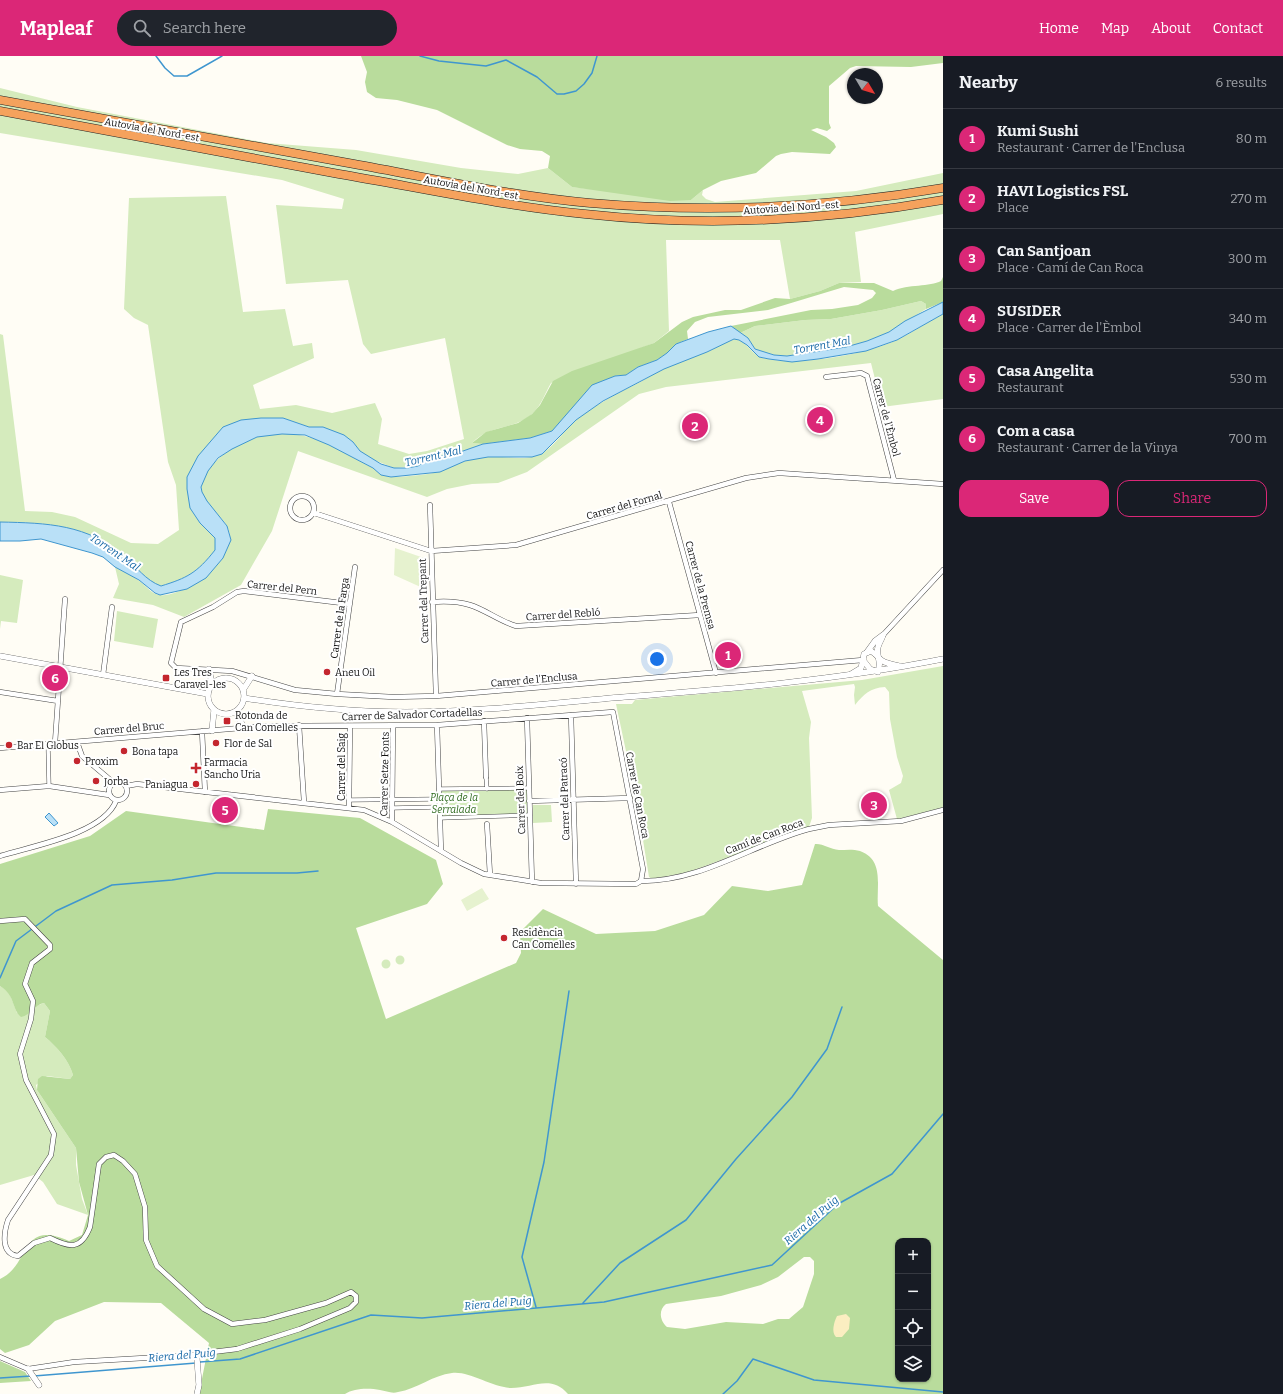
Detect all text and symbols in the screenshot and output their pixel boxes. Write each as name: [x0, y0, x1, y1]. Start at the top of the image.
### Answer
search box: [117, 10, 397, 46]
text: Mapleaf: [20, 17, 93, 40]
icon: search: [131, 17, 153, 39]
text: Search here: [163, 19, 246, 37]
text: Home: [1039, 20, 1079, 37]
text: Map: [1101, 20, 1129, 37]
text: About: [1151, 20, 1191, 37]
text: Contact: [1213, 20, 1263, 37]
north arrow: [847, 68, 883, 104]
text: Nearby: [959, 72, 1018, 93]
text: 6 results: [1215, 75, 1267, 90]
street label: Autovia del Nord-est: [104, 116, 200, 144]
text: Kumi Sushi: [997, 122, 1079, 140]
text: 1: [969, 131, 975, 146]
text: 80 m: [1236, 131, 1267, 146]
text: Restaurant · Carrer de l'Enclusa: [997, 140, 1185, 155]
street label: Autovia del Nord-est: [423, 174, 519, 202]
text: HAVI Logistics FSL: [997, 182, 1128, 200]
text: 2: [968, 191, 976, 206]
text: 270 m: [1230, 191, 1267, 206]
street label: Autovia del Nord-est: [743, 199, 840, 217]
text: Place: [997, 200, 1029, 215]
text: Can Santjoan: [997, 242, 1091, 260]
text: 3: [968, 251, 976, 266]
text: 300 m: [1228, 251, 1267, 266]
text: Place · Camí de Can Roca: [997, 260, 1144, 275]
text: SUSIDER: [997, 302, 1061, 320]
text: 4: [968, 311, 976, 326]
text: 340 m: [1229, 311, 1267, 326]
text: Place · Carrer de l'Èmbol: [997, 320, 1141, 335]
water label: Torrent Mal: [793, 334, 852, 357]
text: Casa Angelita: [997, 362, 1094, 380]
text: 5: [968, 371, 976, 386]
text: 530 m: [1230, 371, 1267, 386]
street label: Carrer de l'Èmbol: [870, 376, 904, 458]
text: Restaurant: [997, 380, 1064, 395]
pin: 4: [807, 405, 833, 435]
pin: 2: [682, 411, 708, 441]
text: Com a casa: [997, 422, 1075, 440]
text: 6: [968, 431, 976, 446]
text: 700 m: [1229, 431, 1267, 446]
text: Restaurant · Carrer de la Vinya: [997, 440, 1178, 455]
water label: Torrent Mal: [404, 444, 463, 469]
button: Save: [959, 480, 1109, 517]
button: Share: [1117, 480, 1267, 517]
street label: Carrer del Fornal: [585, 489, 664, 523]
water label: Torrent Mal: [87, 531, 142, 574]
street label: Carrer de la Premsa: [682, 540, 718, 631]
street label: Carrer del Trepant: [417, 558, 431, 644]
street label: Carrer de la Farga: [328, 576, 352, 659]
street label: Carrer del Pern: [246, 578, 318, 598]
street label: Carrer del Rebló: [525, 606, 601, 624]
pin: 1: [715, 640, 741, 670]
your location: [647, 649, 667, 669]
pin: 6: [42, 663, 68, 693]
place label: Les Tres Caravel-les: [174, 667, 226, 691]
marker: Aneu Oil: [322, 667, 332, 677]
place label: Aneu Oil: [335, 667, 375, 679]
street label: Carrer de l'Enclusa: [490, 670, 579, 690]
marker: Les Tres Caravel-les: [161, 673, 171, 683]
street label: Carrer de Salvador Cortadellas: [342, 707, 483, 723]
place label: Rotonda de Can Comelles: [235, 710, 298, 734]
marker: Rotonda de Can Comelles: [222, 716, 232, 726]
street label: Carrer del Bruc: [94, 720, 165, 738]
street label: Carrer Setze Fonts: [378, 731, 392, 817]
street label: Carrer del Saig: [336, 733, 348, 801]
marker: Flor de Sal: [211, 738, 221, 748]
place label: Flor de Sal: [224, 738, 272, 750]
marker: Bar El Globus: [4, 740, 14, 750]
place label: Bar El Globus: [17, 740, 79, 752]
marker: Bona tapa: [119, 746, 129, 756]
place label: Bona tapa: [132, 746, 179, 758]
street label: Carrer de Can Roca: [623, 751, 651, 840]
marker: Proxim: [72, 756, 82, 766]
place label: Proxim: [85, 756, 119, 768]
place label: Farmacia Sancho Uria: [204, 757, 261, 781]
street label: Carrer del Patracó: [558, 757, 572, 841]
marker: Farmacia Sancho Uria: [191, 763, 201, 773]
street label: Carrer del Boix: [514, 765, 528, 835]
marker: Jorba: [91, 776, 101, 786]
place label: Jorba: [103, 776, 129, 788]
place label: Paniagua: [145, 779, 189, 791]
marker: Paniagua: [191, 779, 201, 789]
pin: 3: [861, 790, 887, 820]
park label: Plaça de la Serralada: [430, 792, 478, 816]
pin: 5: [212, 795, 238, 825]
street label: Camí de Can Roca: [723, 815, 805, 857]
place label: Residència Can Comelles: [512, 927, 575, 951]
marker: Residència Can Comelles: [499, 933, 509, 943]
water label: Riera del Puig: [781, 1193, 841, 1248]
map controls: [895, 1238, 931, 1382]
button: +: [895, 1238, 931, 1274]
button: −: [895, 1274, 931, 1310]
water label: Riera del Puig: [464, 1294, 532, 1313]
button: locate: [895, 1310, 931, 1346]
water label: Riera del Puig: [148, 1346, 216, 1365]
button: layers: [895, 1346, 931, 1382]

